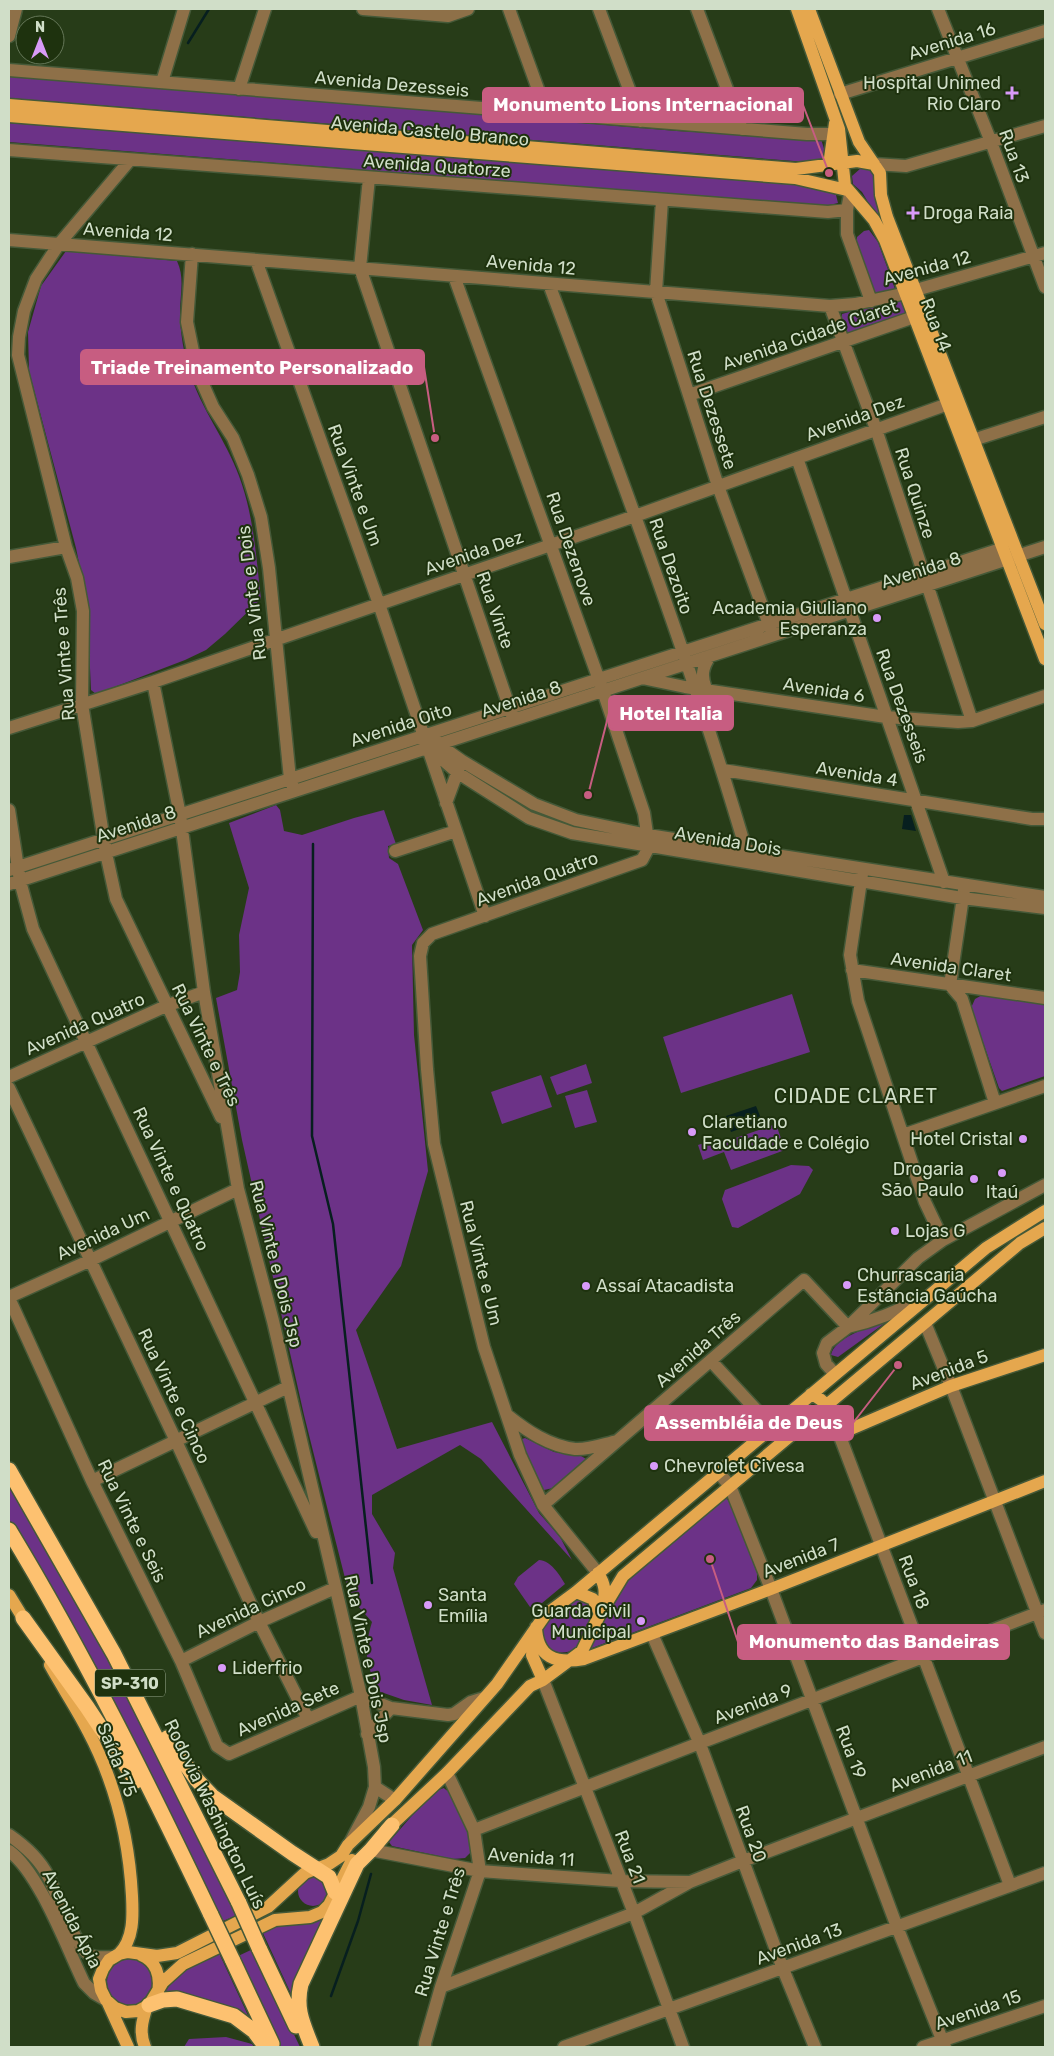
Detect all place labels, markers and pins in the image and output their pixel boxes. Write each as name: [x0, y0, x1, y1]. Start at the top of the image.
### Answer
place label: Hospital Unimed Rio Claro: [863, 72, 1001, 115]
marker: Hospital Unimed Rio Claro: [1005, 86, 1019, 100]
callout: Monumento Lions Internacional: [483, 88, 803, 122]
place label: Droga Raia: [923, 202, 1014, 224]
marker: Droga Raia: [907, 207, 919, 219]
callout: Triade Treinamento Personalizado: [81, 350, 424, 384]
place label: Academia Giuliano Esperanza: [712, 597, 867, 640]
marker: Academia Giuliano Esperanza: [871, 612, 883, 624]
callout: Hotel Italia: [609, 696, 733, 730]
place label: Claretiano Faculdade e Colégio: [702, 1111, 870, 1154]
marker: Claretiano Faculdade e Colégio: [686, 1126, 698, 1138]
place label: Hotel Cristal: [910, 1128, 1013, 1150]
marker: Hotel Cristal: [1017, 1133, 1029, 1145]
place label: Drogaria São Paulo: [881, 1158, 964, 1201]
marker: Itaú: [996, 1167, 1008, 1179]
marker: Drogaria São Paulo: [968, 1173, 980, 1185]
place label: Itaú: [986, 1181, 1018, 1203]
place label: Lojas G: [905, 1220, 966, 1242]
marker: Lojas G: [889, 1225, 901, 1237]
place label: Churrascaria Estância Gaúcha: [857, 1264, 997, 1307]
place label: Assaí Atacadista: [596, 1275, 734, 1297]
marker: Churrascaria Estância Gaúcha: [841, 1279, 853, 1291]
marker: Assaí Atacadista: [580, 1280, 592, 1292]
callout: Assembléia de Deus: [645, 1406, 853, 1440]
place label: Chevrolet Civesa: [664, 1455, 805, 1477]
marker: Chevrolet Civesa: [648, 1460, 660, 1472]
place label: Santa Emília: [438, 1584, 488, 1627]
marker: Santa Emília: [422, 1599, 434, 1611]
place label: Guarda Civil Municipal: [531, 1600, 631, 1643]
marker: Guarda Civil Municipal: [635, 1615, 647, 1627]
callout: Monumento das Bandeiras: [738, 1625, 1009, 1659]
place label: Liderfrio: [232, 1657, 303, 1679]
marker: Liderfrio: [216, 1662, 228, 1674]

